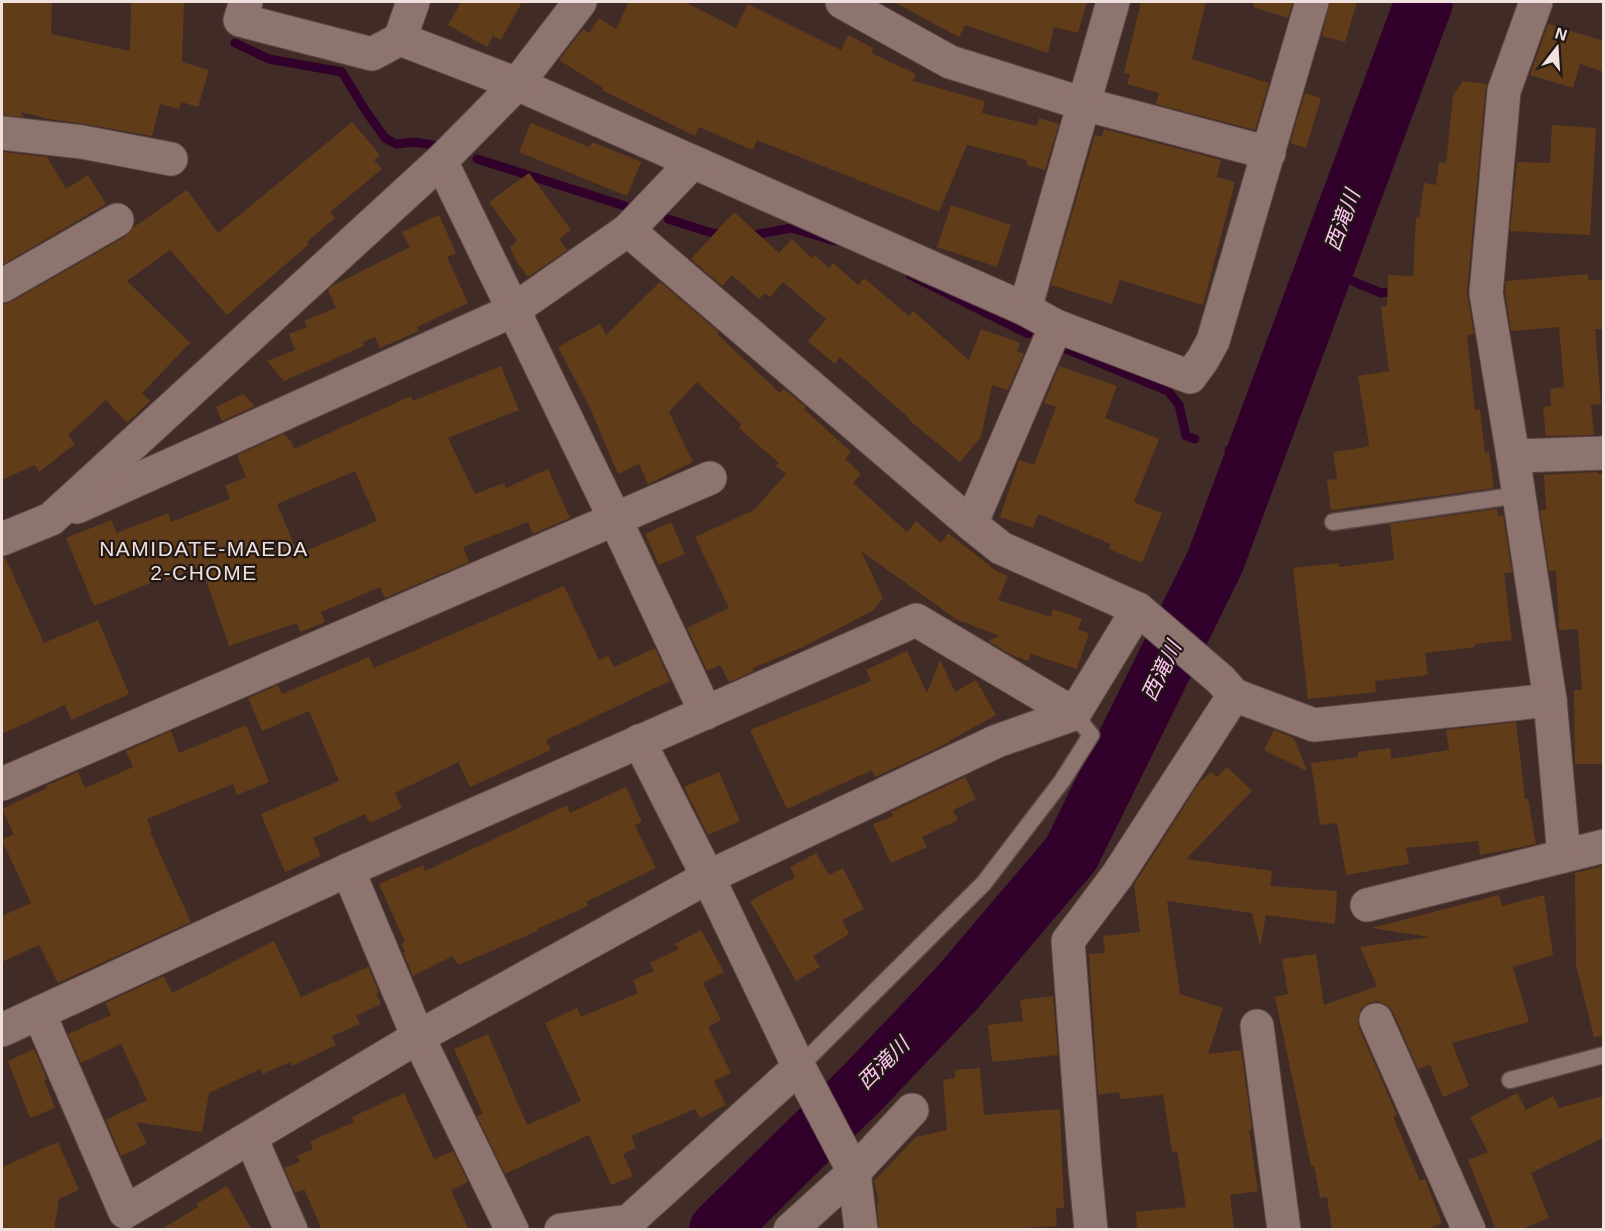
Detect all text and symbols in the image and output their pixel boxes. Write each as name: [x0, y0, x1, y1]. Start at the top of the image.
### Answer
north arrow: [1527, 18, 1587, 78]
text: N: [1553, 24, 1569, 44]
water label: 西滝川: [1320, 185, 1364, 254]
district label: NAMIDATE-MAEDA 2-CHOME: [99, 537, 309, 584]
water label: 西滝川: [1137, 636, 1186, 704]
water label: 西滝川: [853, 1031, 915, 1093]

